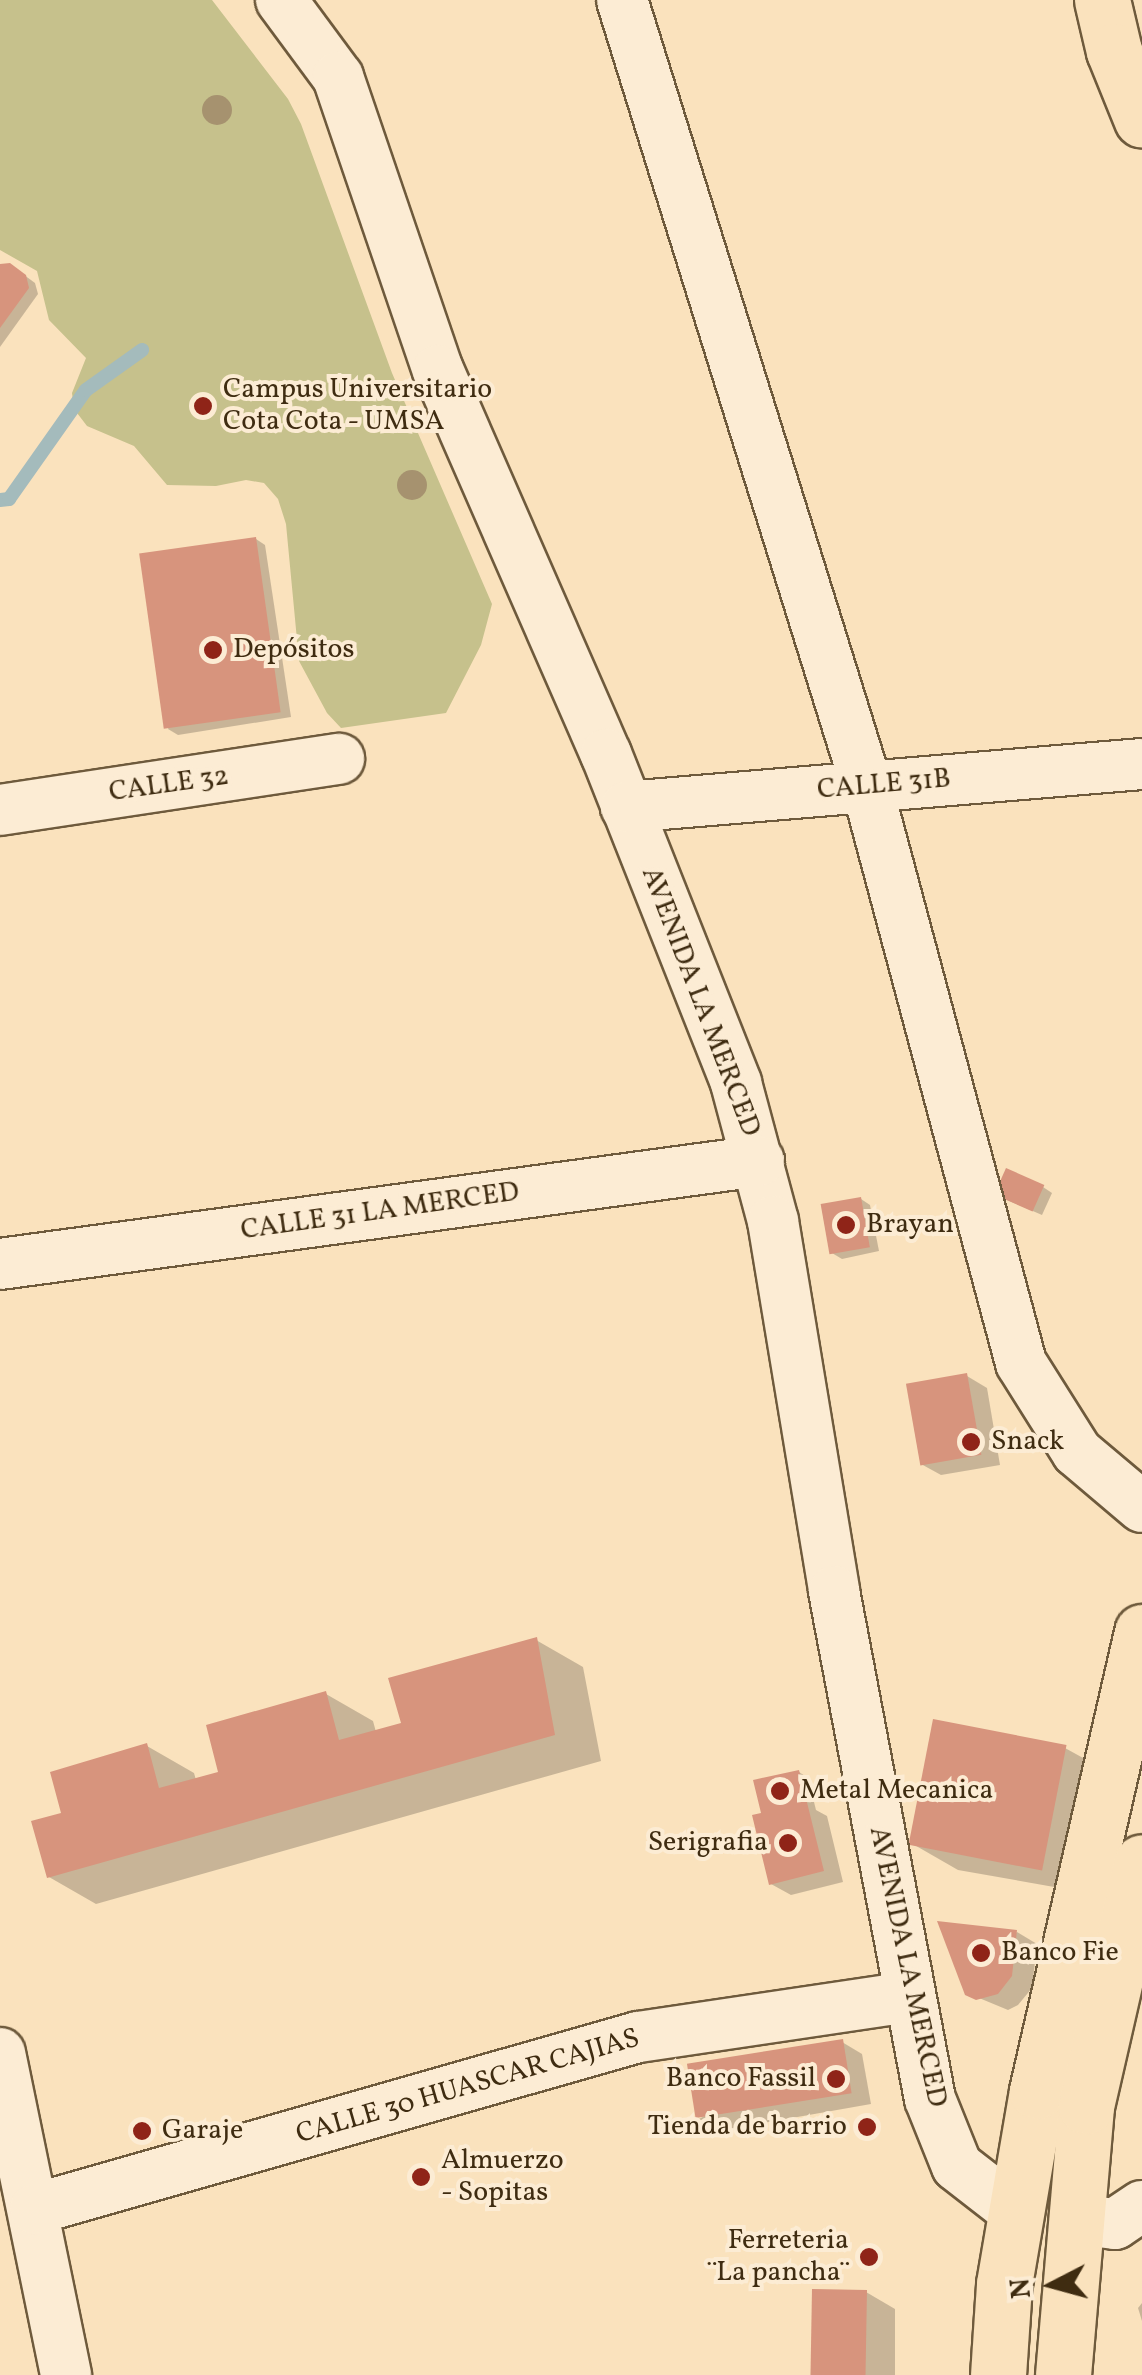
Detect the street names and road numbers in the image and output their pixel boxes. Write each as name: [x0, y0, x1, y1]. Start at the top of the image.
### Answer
street label: CALLE 32: [107, 760, 231, 810]
street label: CALLE 31B: [816, 762, 952, 808]
street label: AVENIDA LA MERCED: [633, 862, 767, 1142]
street label: CALLE 31 LA MERCED: [239, 1176, 521, 1248]
street label: AVENIDA LA MERCED: [861, 1824, 953, 2110]
street label: CALLE 30 HUASCAR CAJIAS: [293, 2022, 643, 2152]

